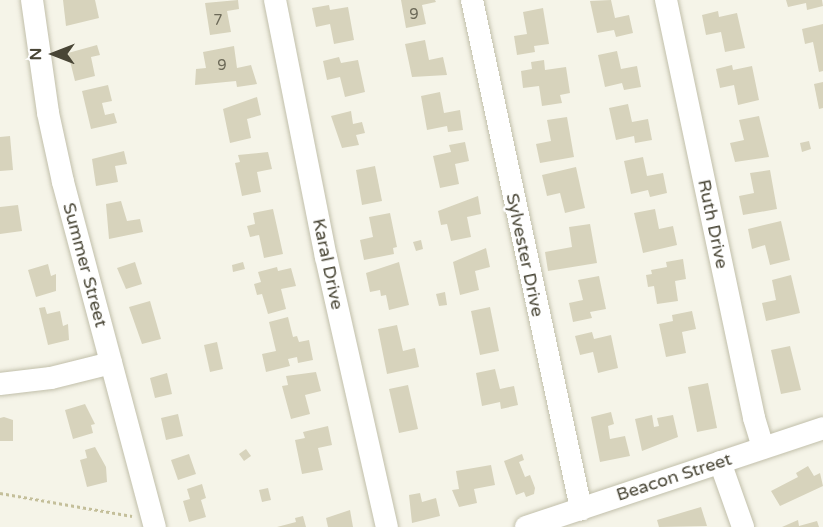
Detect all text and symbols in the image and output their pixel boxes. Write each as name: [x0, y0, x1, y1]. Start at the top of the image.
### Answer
house number: 9: [409, 6, 419, 24]
house number: 7: [213, 12, 223, 30]
north arrow: [24, 24, 84, 84]
text: N: [26, 48, 46, 60]
house number: 9: [217, 57, 227, 75]
street label: Ruth Drive: [693, 177, 733, 271]
street label: Sylvester Drive: [501, 191, 549, 319]
street label: Summer Street: [58, 200, 112, 330]
street label: Karal Drive: [308, 216, 348, 312]
street label: Beacon Street: [613, 448, 735, 506]

